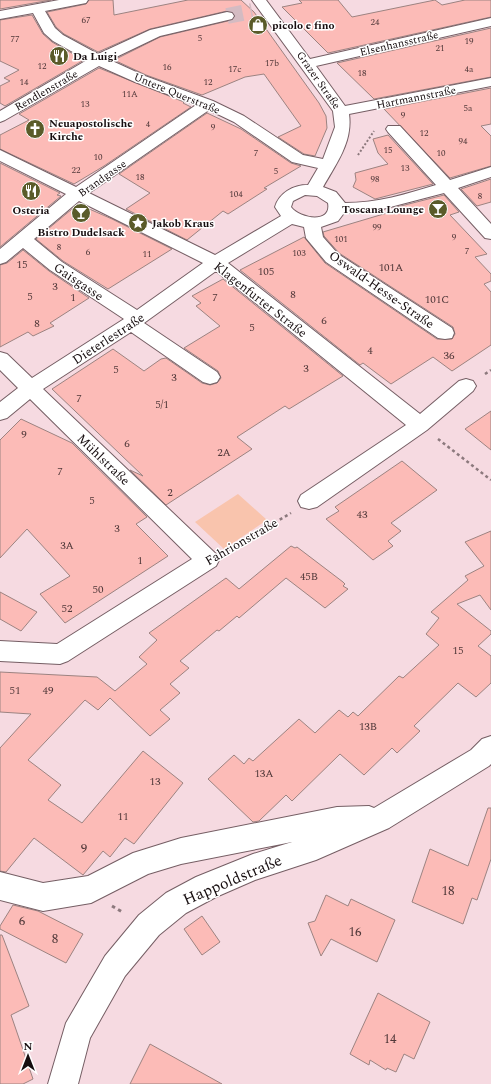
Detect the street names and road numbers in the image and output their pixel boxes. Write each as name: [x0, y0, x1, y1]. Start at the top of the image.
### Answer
street label: Elsenhansstraße: [358, 26, 440, 61]
street label: Grazer Straße: [292, 48, 345, 113]
street label: Rendlenstraße: [11, 65, 81, 115]
street label: Untere Querstraße: [131, 68, 223, 119]
street label: Hartmannstraße: [375, 81, 457, 114]
street label: Brandgasse: [75, 155, 130, 201]
street label: Oswald-Hesse-Straße: [325, 246, 438, 334]
street label: Klagenfurter Straße: [209, 257, 311, 343]
street label: Gaisgasse: [49, 258, 108, 306]
street label: Dieterlestraße: [68, 308, 149, 370]
street label: Mühlstraße: [72, 429, 134, 490]
street label: Fahrionstraße: [201, 513, 282, 571]
street label: Happoldstraße: [179, 848, 286, 912]

